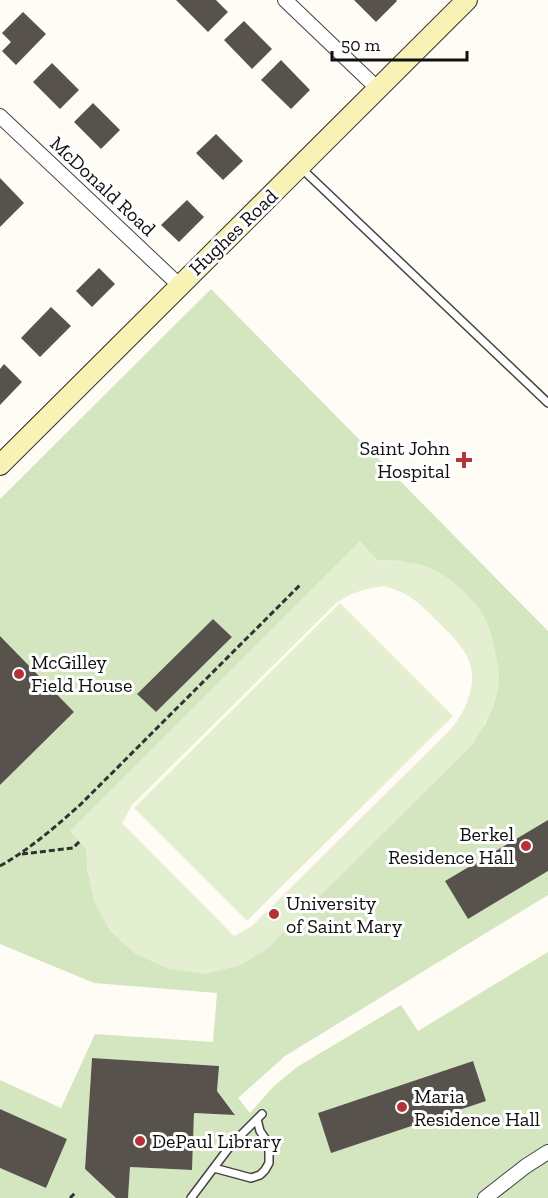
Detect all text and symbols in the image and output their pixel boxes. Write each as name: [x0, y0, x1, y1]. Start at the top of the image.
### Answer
scale bar: [332, 24, 467, 62]
text: 50 m: [341, 34, 381, 56]
street label: McDonald Road: [45, 131, 161, 241]
street label: Hughes Road: [184, 184, 282, 280]
place label: Saint John Hospital: [360, 436, 451, 483]
marker: Saint John Hospital: [455, 451, 473, 469]
place label: McGilley Field House: [31, 650, 132, 697]
marker: McGilley Field House: [12, 667, 26, 681]
place label: Berkel Residence Hall: [388, 822, 514, 869]
marker: Berkel Residence Hall: [519, 839, 533, 853]
place label: University of Saint Mary: [286, 891, 403, 938]
marker: University of Saint Mary: [267, 907, 281, 921]
place label: Maria Residence Hall: [414, 1084, 540, 1131]
marker: Maria Residence Hall: [395, 1100, 409, 1114]
place label: DePaul Library: [152, 1129, 282, 1153]
marker: DePaul Library: [133, 1134, 147, 1148]

